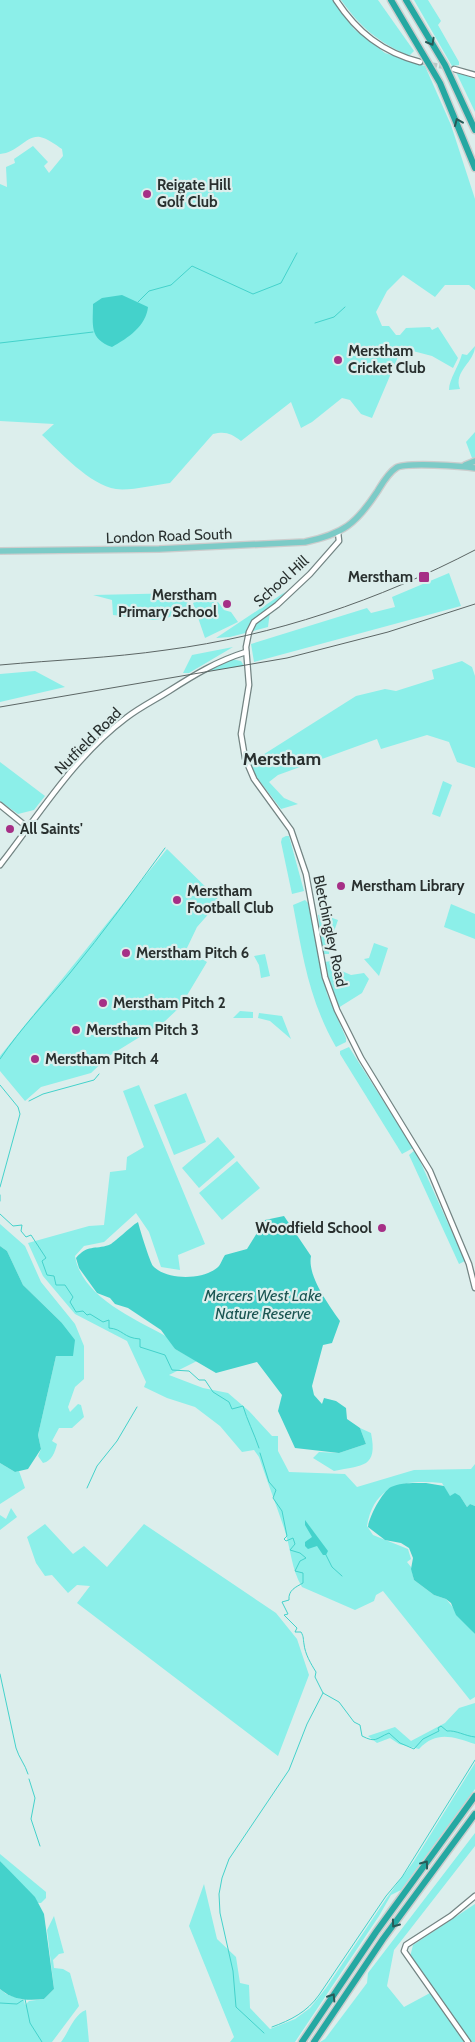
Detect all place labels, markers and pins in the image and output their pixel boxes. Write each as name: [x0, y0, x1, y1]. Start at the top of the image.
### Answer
place label: Reigate Hill Golf Club: [157, 176, 231, 211]
marker: Reigate Hill Golf Club: [141, 188, 153, 200]
place label: Merstham Cricket Club: [348, 342, 426, 377]
marker: Merstham Cricket Club: [332, 354, 344, 366]
place label: Merstham: [348, 568, 413, 586]
marker: Merstham: [417, 570, 431, 584]
place label: Merstham Primary School: [118, 586, 217, 621]
marker: Merstham Primary School: [221, 598, 233, 610]
place label: All Saints': [20, 820, 83, 838]
marker: All Saints': [4, 823, 16, 835]
place label: Merstham Library: [351, 877, 466, 895]
marker: Merstham Library: [335, 880, 347, 892]
place label: Merstham Football Club: [187, 882, 274, 917]
marker: Merstham Football Club: [171, 894, 183, 906]
place label: Merstham Pitch 6: [136, 944, 249, 962]
marker: Merstham Pitch 6: [120, 947, 132, 959]
place label: Merstham Pitch 2: [113, 994, 226, 1012]
marker: Merstham Pitch 2: [97, 997, 109, 1009]
place label: Merstham Pitch 3: [86, 1021, 199, 1039]
marker: Merstham Pitch 3: [70, 1024, 82, 1036]
place label: Merstham Pitch 4: [45, 1050, 159, 1068]
marker: Merstham Pitch 4: [29, 1053, 41, 1065]
place label: Woodfield School: [255, 1219, 372, 1237]
marker: Woodfield School: [376, 1222, 388, 1234]

